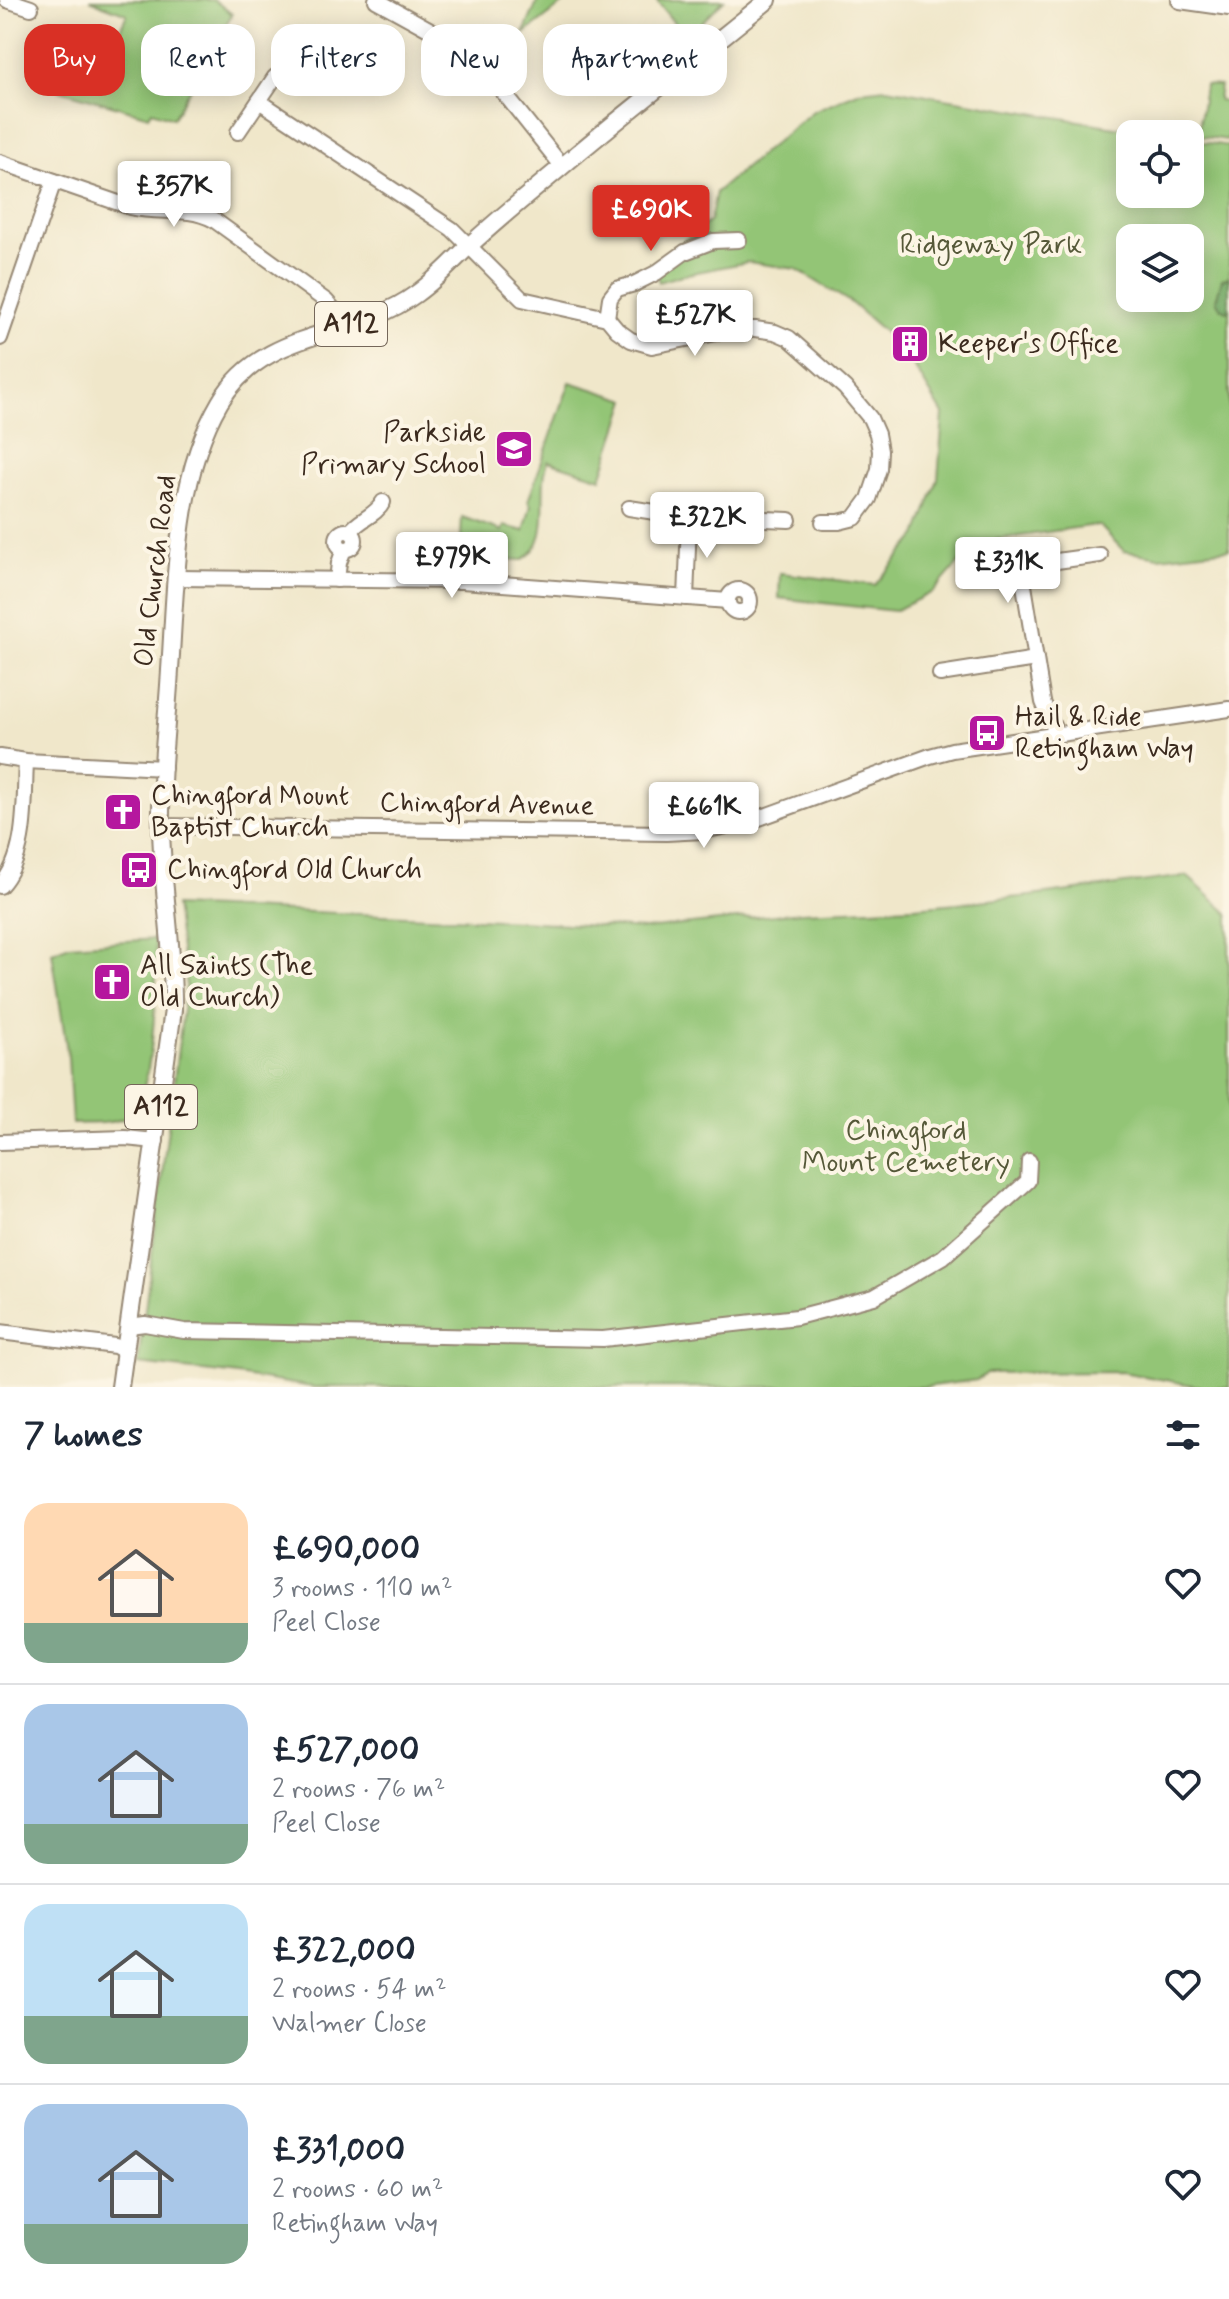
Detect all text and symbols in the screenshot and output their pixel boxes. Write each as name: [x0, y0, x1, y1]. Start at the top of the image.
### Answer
chip: Buy: [24, 24, 125, 96]
chip: Rent: [141, 24, 255, 96]
chip: Filters: [271, 24, 405, 96]
chip: New: [421, 24, 527, 96]
chip: Apartment: [543, 24, 727, 96]
map controls: [1116, 120, 1204, 312]
button: locate: [1116, 120, 1204, 208]
pin: £357K: [118, 161, 230, 229]
text: £357K: [136, 170, 212, 204]
pin: £690K: [595, 185, 707, 253]
text: £690K: [610, 194, 692, 228]
button: layers: [1116, 224, 1204, 312]
park label: Ridgeway Park: [900, 227, 1082, 266]
pin: £527K: [639, 290, 751, 358]
text: £527K: [655, 299, 735, 333]
road number: A112: [315, 302, 387, 346]
building icon: Keeper's Office: [889, 323, 931, 365]
place label: Keeper's Office: [938, 326, 1119, 363]
place label: Parkside Primary School: [301, 415, 486, 484]
school or university icon: Parkside Primary School: [493, 428, 535, 470]
street label: Old Church Road: [126, 473, 186, 669]
pin: £322K: [651, 492, 763, 560]
text: £322K: [668, 501, 746, 535]
pin: £979K: [396, 532, 508, 600]
pin: £331K: [952, 537, 1064, 605]
text: £979K: [414, 541, 490, 575]
text: £331K: [973, 546, 1043, 580]
place label: Hail & Ride Retingham Way: [1015, 699, 1194, 771]
bus stop icon: Hail & Ride Retingham Way: [966, 712, 1008, 754]
place label: Chingford Mount Baptist Church: [151, 778, 349, 847]
pin: £661K: [648, 782, 760, 850]
street label: Chingford Avenue: [379, 785, 595, 827]
church icon: Chingford Mount Baptist Church: [102, 791, 144, 833]
text: £661K: [667, 791, 741, 825]
bus stop icon: Chingford Old Church: [118, 849, 160, 891]
place label: Chingford Old Church: [167, 852, 422, 891]
place label: All Saints (The Old Church): [140, 948, 313, 1017]
church icon: All Saints (The Old Church): [91, 961, 133, 1003]
road number: A112: [125, 1085, 197, 1129]
park label: Chingford Mount Cemetery: [802, 1113, 1010, 1182]
text: 7 homes: [24, 1413, 143, 1458]
icon: filters: [1161, 1413, 1205, 1457]
text: £690,000: [272, 1527, 420, 1572]
icon: home: [88, 1535, 184, 1631]
icon: heart: [1161, 1561, 1205, 1605]
text: 3 rooms · 110 m²: [272, 1572, 453, 1606]
text: Peel Close: [272, 1606, 381, 1640]
text: £527,000: [272, 1728, 419, 1773]
icon: home: [88, 1736, 184, 1832]
icon: heart: [1161, 1762, 1205, 1806]
text: 2 rooms · 76 m²: [272, 1773, 445, 1807]
text: Peel Close: [272, 1807, 381, 1841]
text: £322,000: [272, 1928, 416, 1973]
icon: home: [88, 1936, 184, 2032]
icon: heart: [1161, 1962, 1205, 2006]
text: 2 rooms · 54 m²: [272, 1973, 447, 2007]
text: Walmer Close: [272, 2007, 427, 2041]
text: £331,000: [272, 2128, 405, 2173]
icon: home: [88, 2136, 184, 2232]
icon: heart: [1161, 2162, 1205, 2206]
text: 2 rooms · 60 m²: [272, 2173, 443, 2207]
text: Retingham Way: [272, 2207, 438, 2241]

